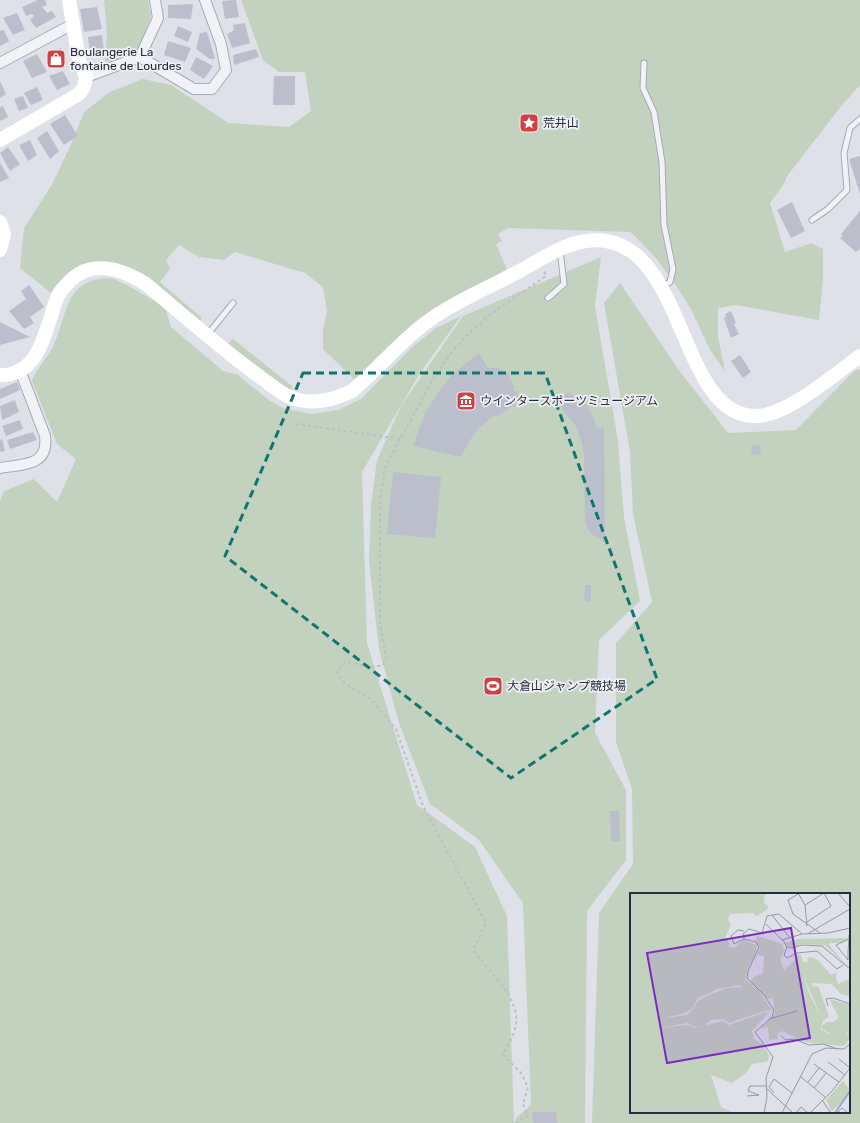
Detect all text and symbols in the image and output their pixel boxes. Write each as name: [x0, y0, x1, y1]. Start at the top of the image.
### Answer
place label: Boulangerie La fontaine de Lourdes: [70, 45, 182, 73]
shop icon: Boulangerie La fontaine de Lourdes: [45, 48, 67, 70]
place icon: 荒井山: [518, 112, 540, 134]
place label: 荒井山: [543, 116, 579, 130]
museum icon: ウインタースポーツミュージアム: [455, 390, 477, 412]
place label: ウインタースポーツミュージアム: [480, 394, 658, 408]
sports icon: 大倉山ジャンプ競技場: [482, 675, 504, 697]
place label: 大倉山ジャンプ競技場: [507, 679, 626, 693]
inset map: [630, 893, 850, 1113]

